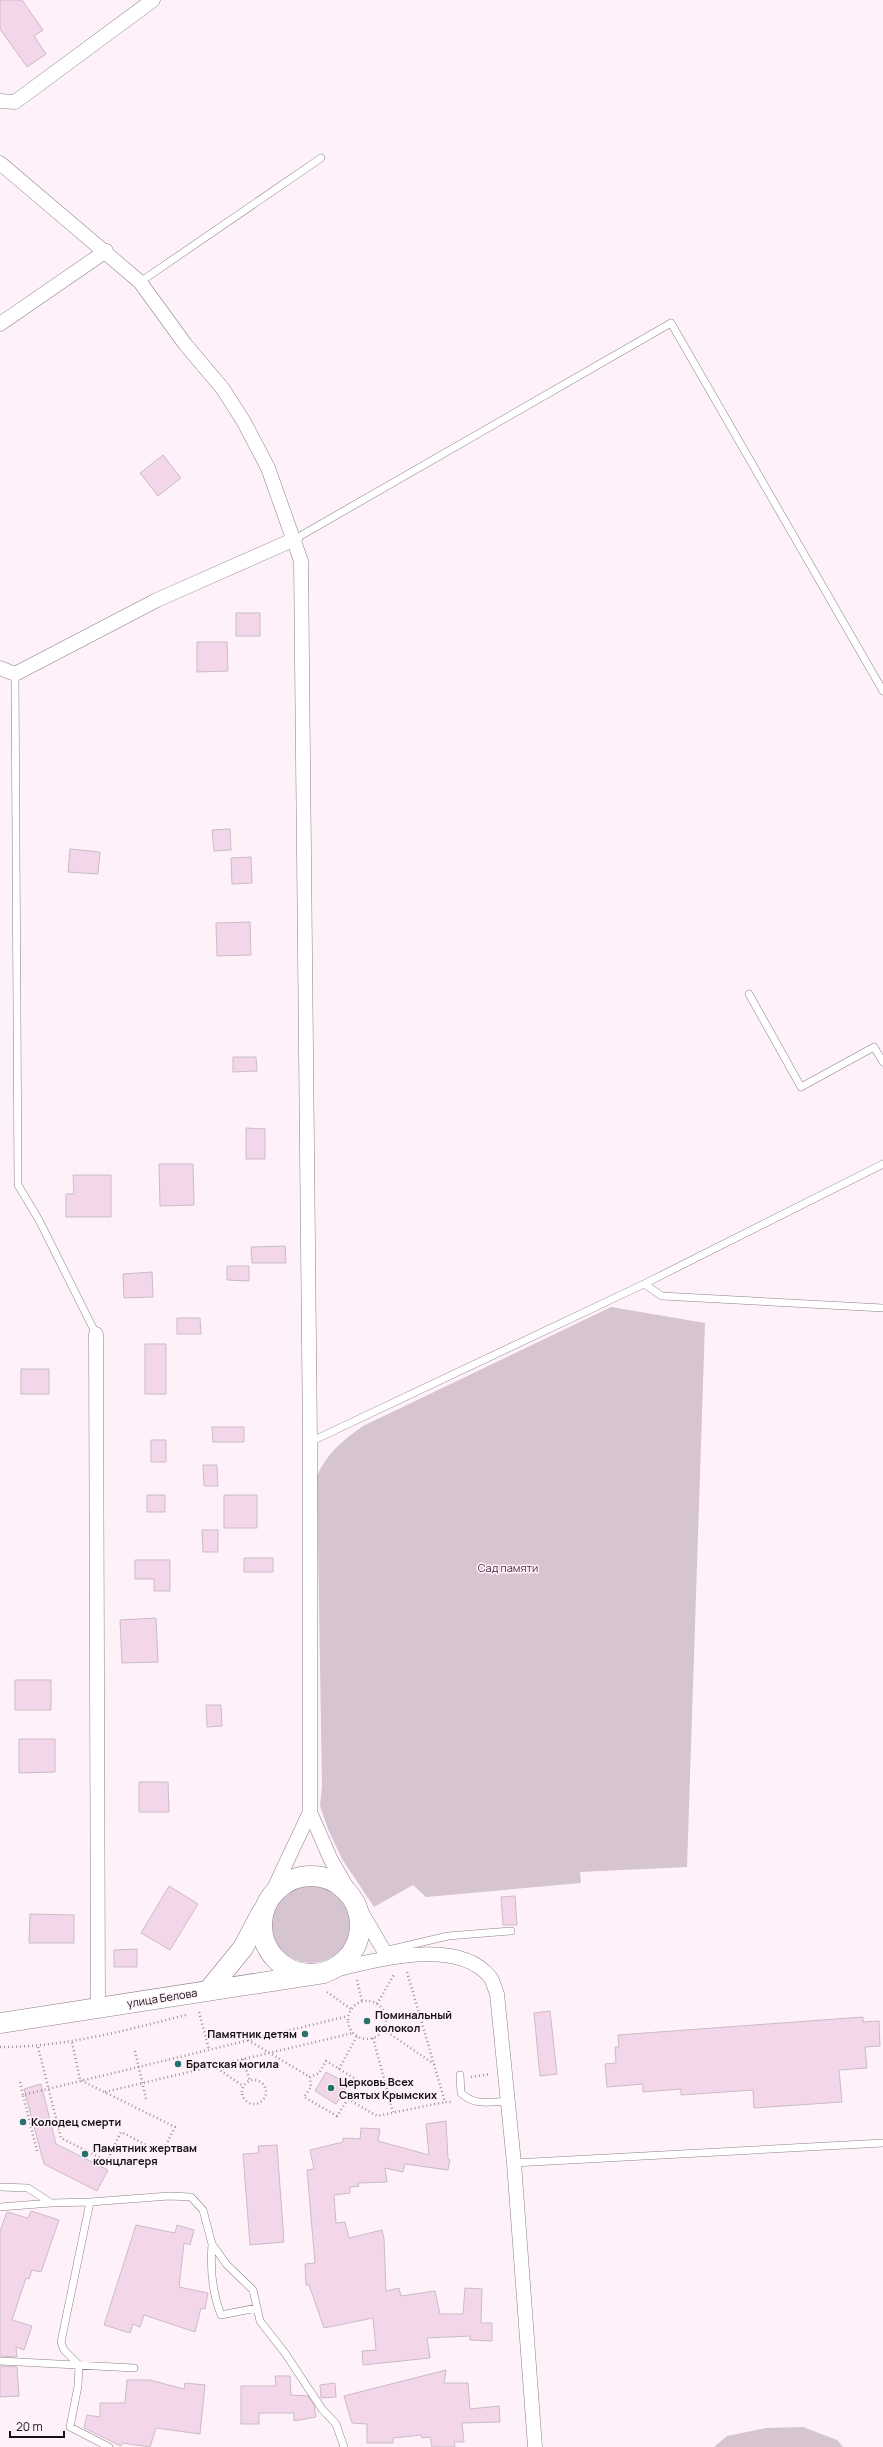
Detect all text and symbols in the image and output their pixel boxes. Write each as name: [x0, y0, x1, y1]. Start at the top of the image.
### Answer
park label: Сад памяти: [478, 1560, 538, 1575]
street label: улица Белова: [126, 1985, 198, 2010]
place label: Поминальный колокол: [375, 2007, 452, 2035]
marker: Поминальный колокол: [362, 2016, 372, 2026]
place label: Памятник детям: [207, 2026, 297, 2041]
marker: Памятник детям: [300, 2029, 310, 2039]
place label: Братская могила: [186, 2056, 279, 2071]
marker: Братская могила: [173, 2059, 183, 2069]
place label: Церковь Всех Святых Крымских: [339, 2074, 437, 2102]
marker: Церковь Всех Святых Крымских: [326, 2083, 336, 2093]
place label: Колодец смерти: [31, 2114, 121, 2129]
marker: Колодец смерти: [18, 2117, 28, 2127]
place label: Памятник жертвам концлагеря: [93, 2140, 197, 2168]
marker: Памятник жертвам концлагеря: [80, 2149, 90, 2159]
scale bar: [10, 2413, 64, 2439]
text: 20 m: [16, 2418, 43, 2435]

